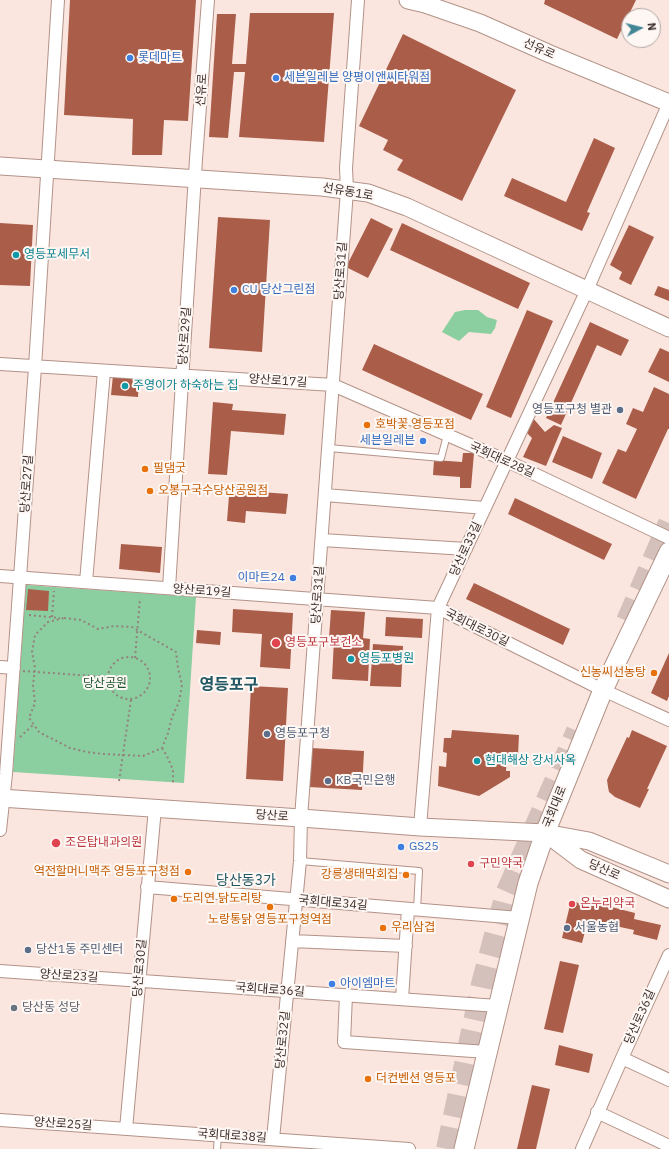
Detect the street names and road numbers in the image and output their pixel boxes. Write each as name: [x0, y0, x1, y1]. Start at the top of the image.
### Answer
street label: 선유로: [521, 36, 557, 62]
street label: 선유로: [194, 73, 210, 107]
street label: 선유동1로: [321, 180, 375, 204]
street label: 당산로31길: [332, 241, 350, 301]
street label: 당산로29길: [176, 306, 194, 366]
street label: 양산로17길: [248, 372, 308, 390]
street label: 국회대로28길: [467, 439, 537, 481]
street label: 당산로27길: [18, 454, 36, 514]
street label: 당산로33길: [447, 519, 485, 579]
street label: 당산로31길: [309, 565, 327, 625]
street label: 양산로19길: [172, 582, 232, 600]
street label: 국회대로30길: [443, 606, 511, 650]
street label: 국회대로: [540, 784, 570, 830]
street label: 당산로: [255, 808, 289, 824]
street label: 당산로: [586, 857, 622, 883]
street label: 국회대로34길: [298, 893, 368, 913]
street label: 당산로30길: [130, 938, 150, 998]
street label: 양산로23길: [39, 967, 99, 985]
street label: 국회대로36길: [235, 980, 305, 1000]
street label: 당산로36길: [622, 987, 658, 1047]
street label: 당산로32길: [273, 1010, 293, 1070]
street label: 양산로25길: [33, 1115, 93, 1133]
street label: 국회대로38길: [197, 1126, 267, 1146]

